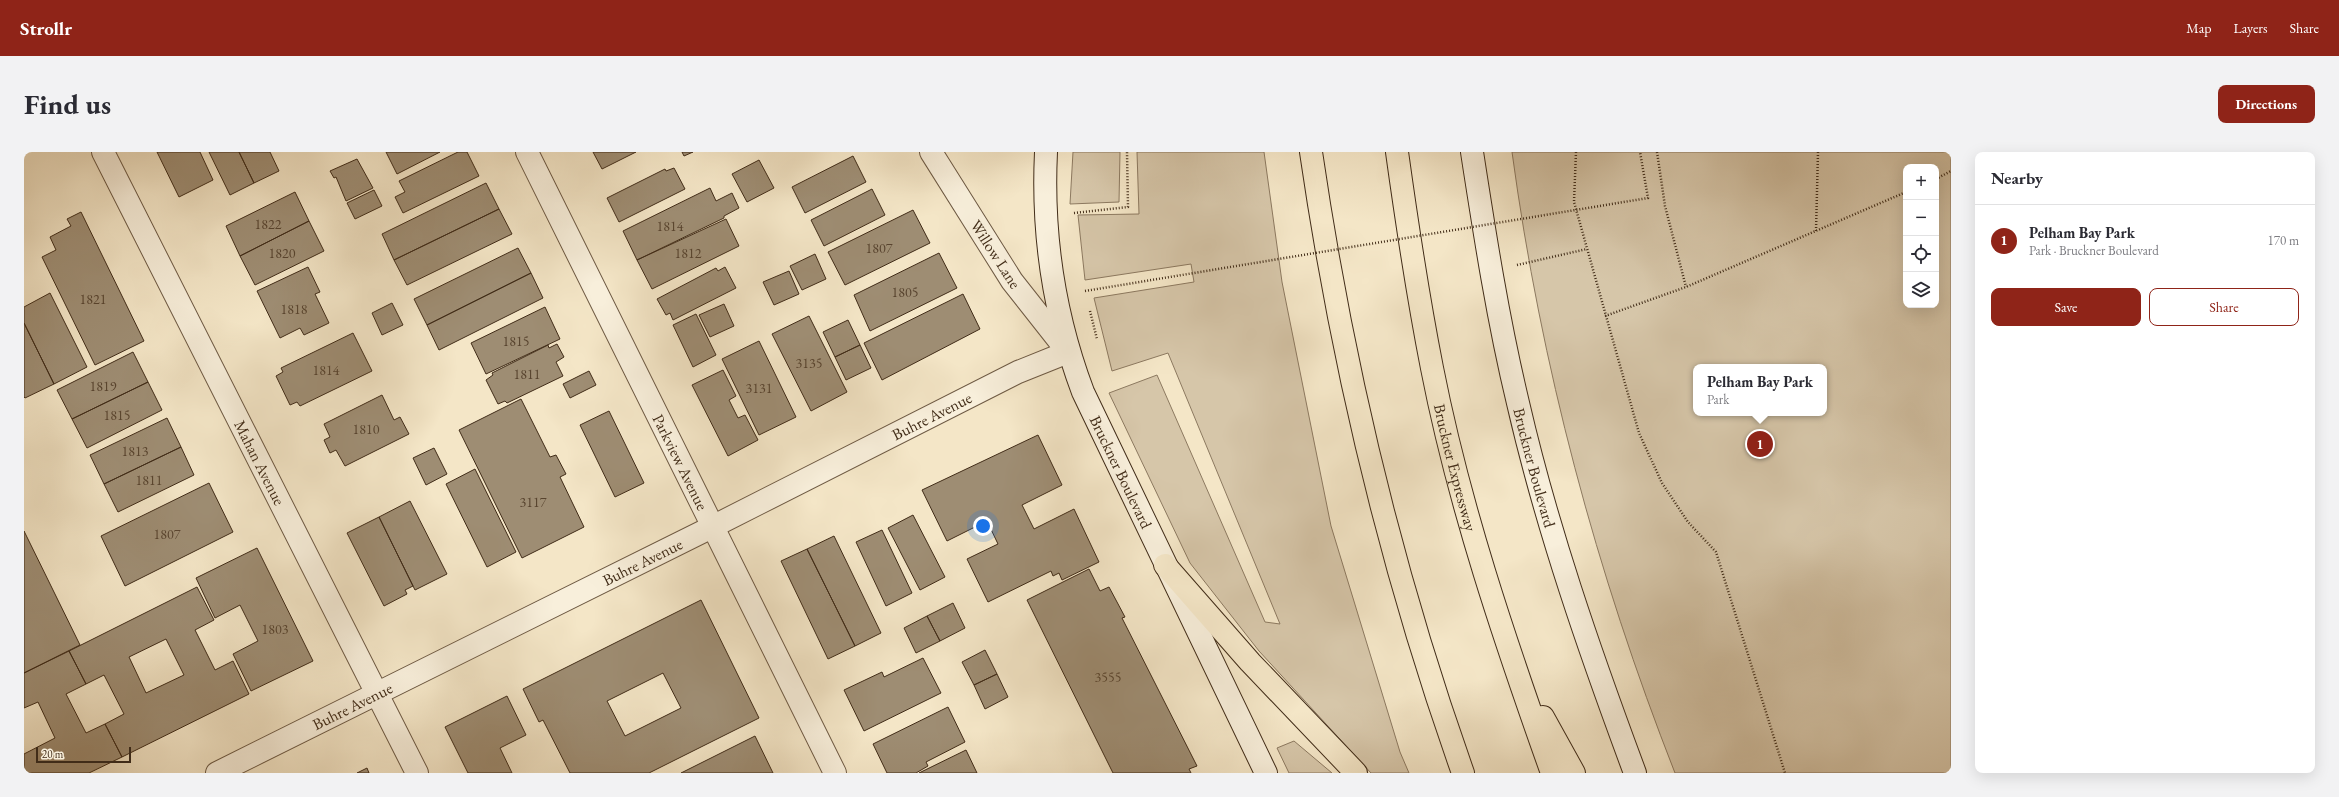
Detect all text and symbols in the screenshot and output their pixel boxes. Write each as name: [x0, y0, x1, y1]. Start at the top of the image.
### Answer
text: Strollr: [20, 16, 72, 41]
text: Map: [2186, 19, 2211, 37]
text: Layers: [2233, 19, 2268, 37]
text: Share: [2290, 19, 2319, 37]
button: Directions: [2218, 85, 2315, 123]
text: Find us: [24, 86, 111, 122]
map controls: [1903, 164, 1939, 308]
button: +: [1903, 164, 1939, 200]
text: Nearby: [1991, 167, 2043, 189]
button: −: [1903, 200, 1939, 236]
house number: 1822: [255, 215, 282, 233]
street label: Willow Lane: [965, 216, 1026, 293]
house number: 1814: [657, 217, 684, 235]
text: Pelham Bay Park: [2029, 223, 2135, 242]
text: 1: [2001, 232, 2007, 249]
text: 170 m: [2268, 232, 2299, 249]
button: locate: [1903, 236, 1939, 272]
house number: 1807: [866, 239, 893, 257]
text: Park · Bruckner Boulevard: [2029, 242, 2159, 259]
house number: 1820: [269, 244, 296, 262]
house number: 1812: [675, 244, 702, 262]
button: layers: [1903, 272, 1939, 308]
house number: 1805: [892, 283, 918, 301]
button: Save: [1991, 288, 2141, 326]
button: Share: [2149, 288, 2299, 326]
house number: 1821: [80, 290, 106, 308]
house number: 1818: [281, 300, 308, 318]
house number: 1815: [503, 332, 529, 350]
house number: 3135: [796, 354, 822, 372]
house number: 1814: [313, 361, 340, 379]
popup: [1693, 364, 1827, 416]
house number: 1811: [514, 365, 540, 383]
text: Pelham Bay Park: [1707, 372, 1813, 391]
house number: 1819: [90, 377, 117, 395]
house number: 3131: [746, 379, 772, 397]
street label: Buhre Avenue: [888, 387, 975, 445]
text: Park: [1707, 391, 1729, 408]
street label: Bruckner Expressway: [1429, 402, 1482, 535]
house number: 1815: [104, 406, 130, 424]
street label: Bruckner Boulevard: [1508, 406, 1561, 531]
street label: Parkview Avenue: [648, 411, 713, 514]
street label: Bruckner Boulevard: [1085, 412, 1157, 533]
street label: Mahan Avenue: [229, 417, 290, 509]
house number: 1810: [353, 420, 380, 438]
pin: 1: [1747, 429, 1773, 459]
house number: 1813: [122, 442, 149, 460]
house number: 1811: [136, 471, 162, 489]
house number: 3117: [520, 493, 547, 511]
your location: [973, 516, 993, 536]
house number: 1807: [154, 525, 181, 543]
street label: Buhre Avenue: [599, 533, 686, 591]
house number: 1803: [262, 620, 289, 638]
house number: 3555: [1095, 668, 1121, 686]
street label: Buhre Avenue: [309, 678, 396, 735]
scale bar: [36, 745, 131, 764]
text: 20 m: [42, 747, 63, 761]

